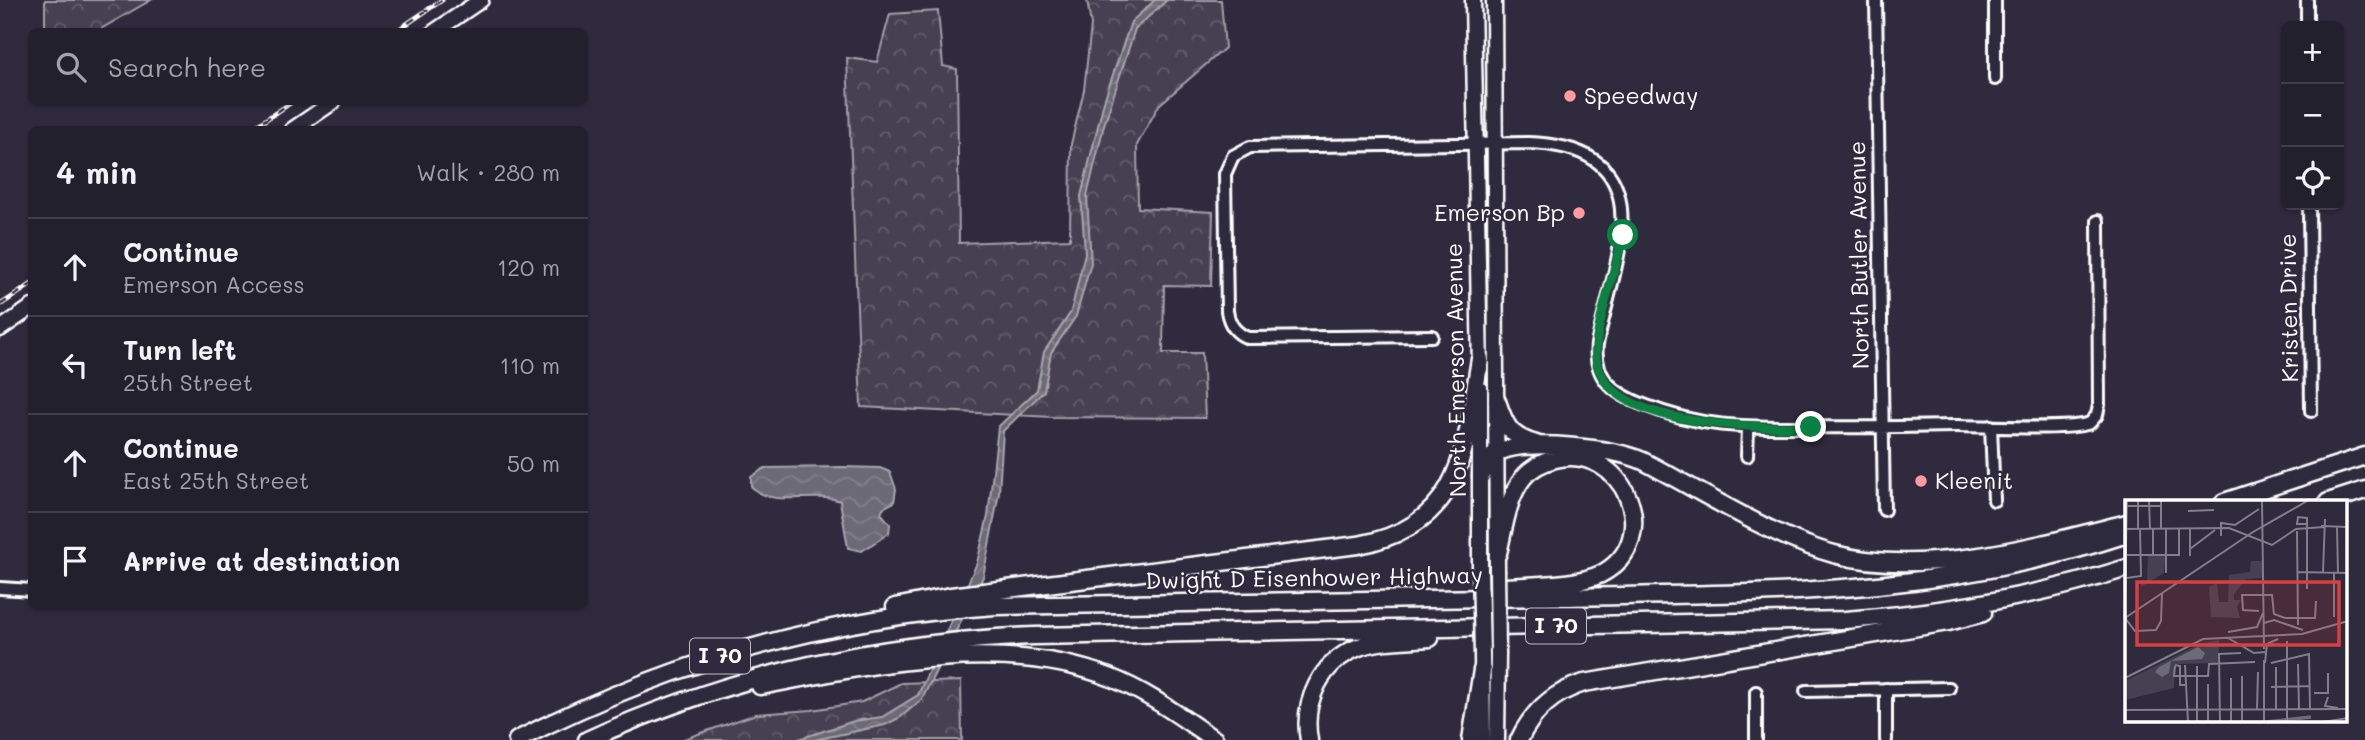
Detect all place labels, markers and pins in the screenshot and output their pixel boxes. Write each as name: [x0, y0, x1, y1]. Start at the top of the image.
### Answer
place label: Speedway: [1584, 80, 1698, 110]
marker: Speedway: [1562, 88, 1578, 104]
place label: Emerson Bp: [1434, 197, 1565, 227]
marker: Emerson Bp: [1571, 205, 1587, 221]
place label: Kleenit: [1935, 465, 2013, 495]
marker: Kleenit: [1913, 473, 1929, 489]

